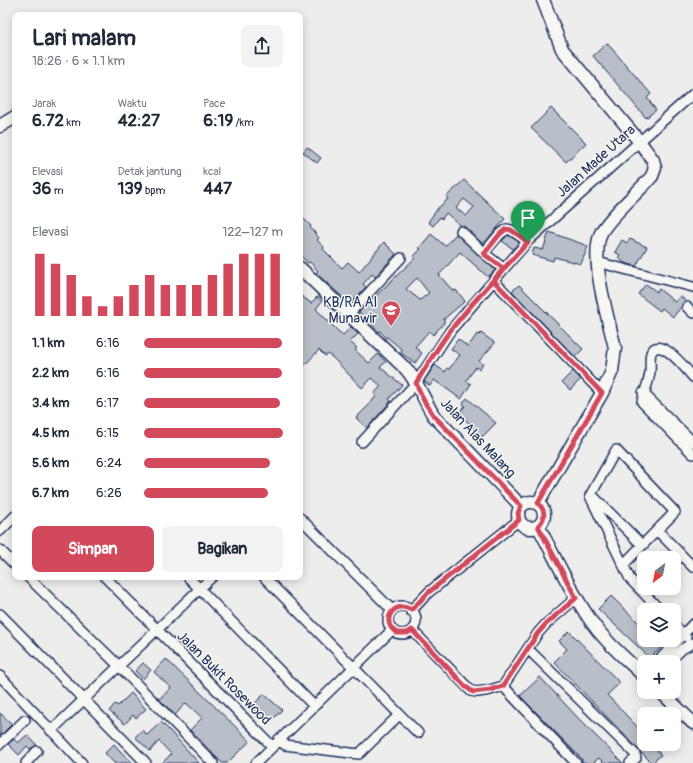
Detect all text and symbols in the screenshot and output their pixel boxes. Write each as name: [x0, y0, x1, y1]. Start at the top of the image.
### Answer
text: Lari malam: [32, 24, 136, 52]
button: share: [241, 25, 283, 67]
text: 18:26 · 6 × 1.1 km: [32, 53, 125, 69]
text: Jarak: [32, 97, 56, 110]
text: Waktu: [118, 97, 147, 110]
text: Pace: [203, 97, 225, 110]
text: 6.72: [32, 110, 64, 131]
text: 42:27: [118, 110, 160, 131]
text: 6:19: [203, 110, 233, 131]
text: km: [64, 116, 81, 129]
text: /km: [233, 116, 254, 129]
street label: Jalan Made Utara: [553, 121, 639, 201]
text: Elevasi: [32, 165, 63, 178]
text: Detak jantung: [118, 165, 182, 178]
text: kcal: [203, 165, 221, 178]
text: 36: [32, 178, 51, 199]
text: 139: [118, 178, 143, 199]
text: 447: [203, 178, 232, 199]
text: m: [51, 184, 64, 197]
text: bpm: [143, 184, 165, 197]
pin: [511, 201, 545, 242]
icon: arrive: [517, 207, 539, 229]
text: Elevasi: [32, 224, 68, 240]
text: 122–127 m: [222, 224, 283, 240]
place label: KB/RA Al Munawir: [323, 294, 377, 327]
school or university icon: KB/RA Al Munawir: [380, 299, 402, 327]
text: 1.1 km: [32, 335, 65, 351]
text: 6:16: [96, 335, 120, 351]
text: 2.2 km: [32, 365, 69, 381]
text: 6:16: [96, 365, 120, 381]
text: 3.4 km: [32, 395, 69, 411]
text: 6:17: [96, 395, 119, 411]
street label: Jalan Alas Malang: [437, 395, 519, 481]
text: 4.5 km: [32, 425, 69, 441]
text: 6:15: [96, 425, 119, 441]
text: 5.6 km: [32, 455, 69, 471]
text: 6:24: [96, 455, 122, 471]
text: 6.7 km: [32, 485, 69, 501]
text: 6:26: [96, 485, 122, 501]
button: Simpan: [32, 526, 154, 572]
button: Bagikan: [162, 526, 283, 572]
north arrow: [637, 551, 681, 595]
map controls: [637, 551, 681, 751]
button: layers: [637, 603, 681, 647]
street label: Jalan Bukit Rosewood: [174, 628, 275, 729]
button: +: [637, 655, 681, 699]
button: −: [637, 707, 681, 751]

